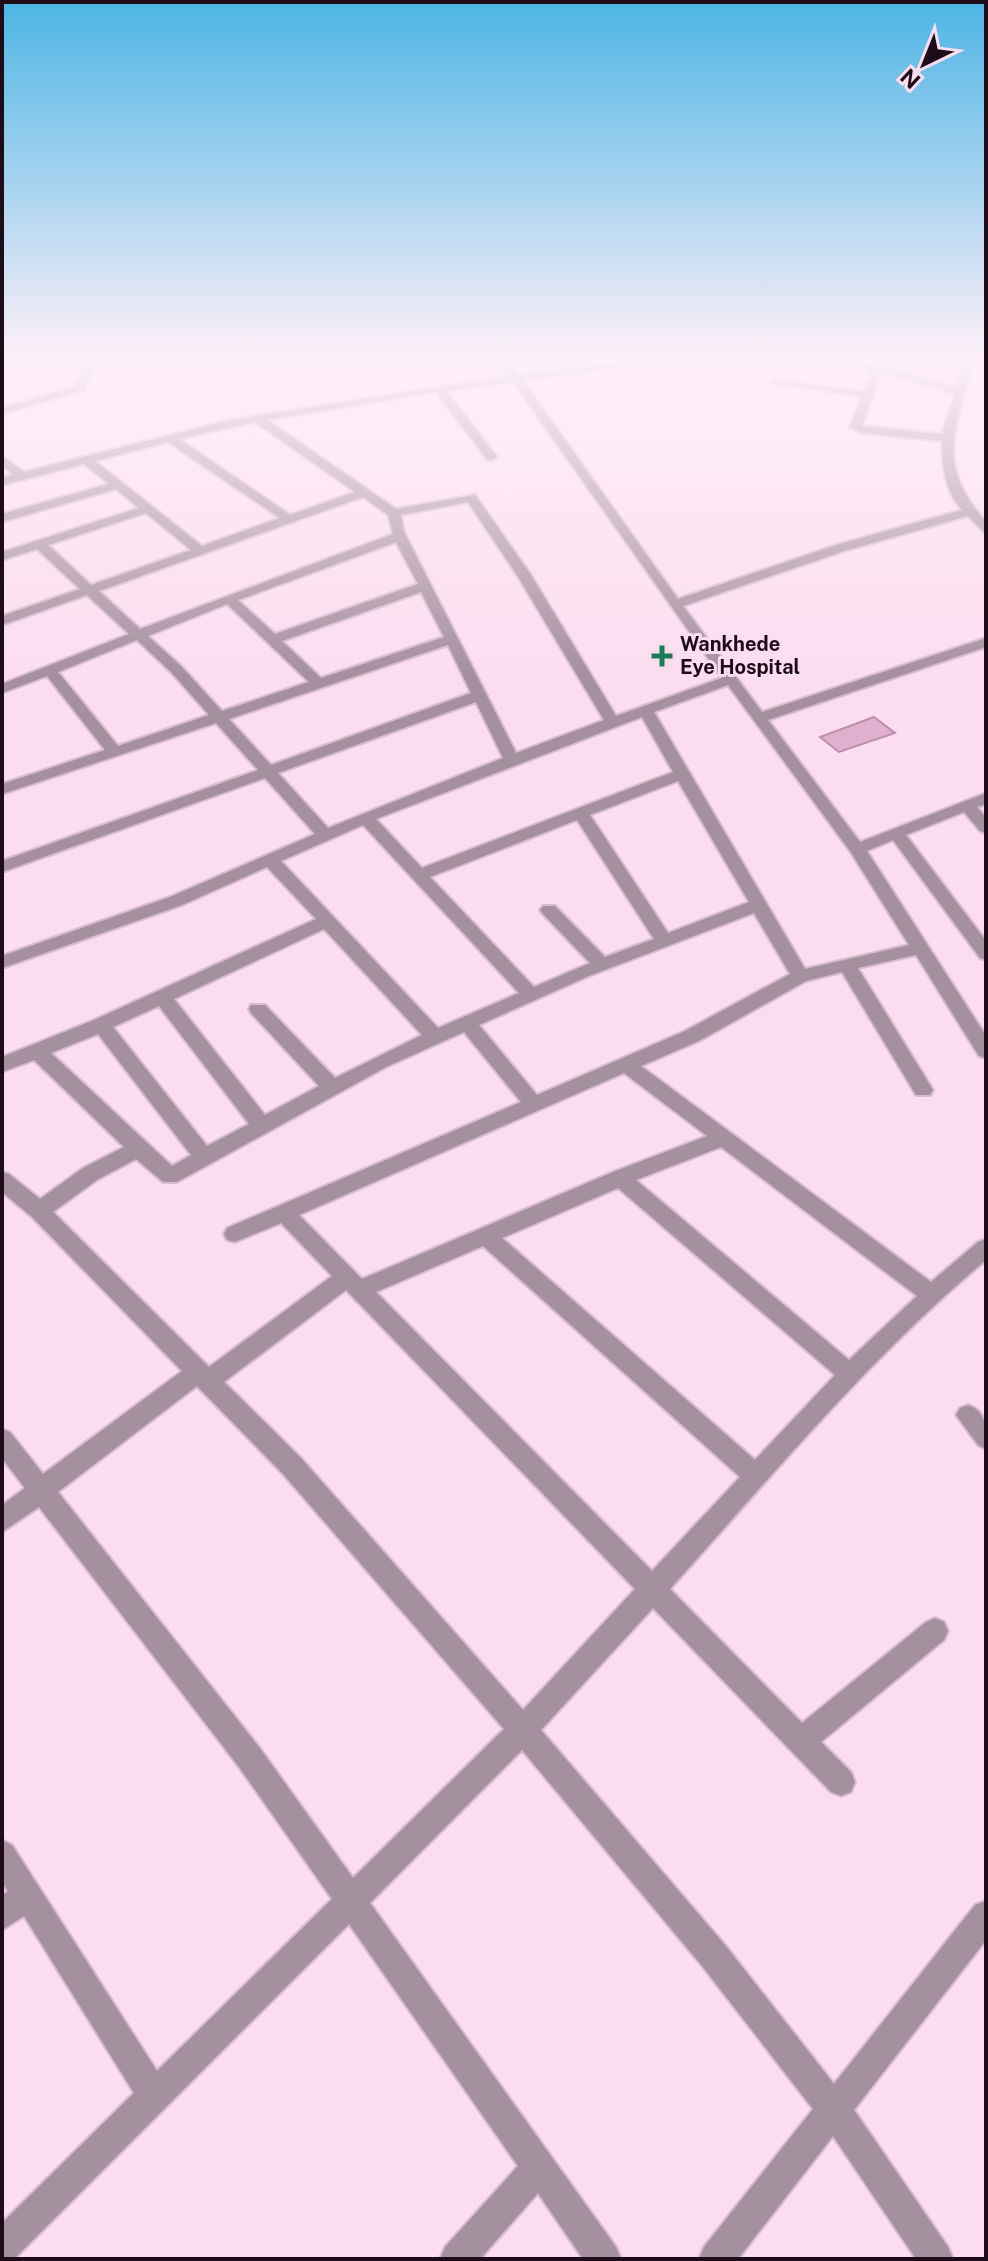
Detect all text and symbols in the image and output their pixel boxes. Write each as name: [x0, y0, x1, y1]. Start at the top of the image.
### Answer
north arrow: [884, 24, 964, 104]
text: N: [895, 63, 926, 94]
place label: Wankhede Eye Hospital: [680, 632, 800, 679]
marker: Wankhede Eye Hospital: [651, 645, 673, 667]

